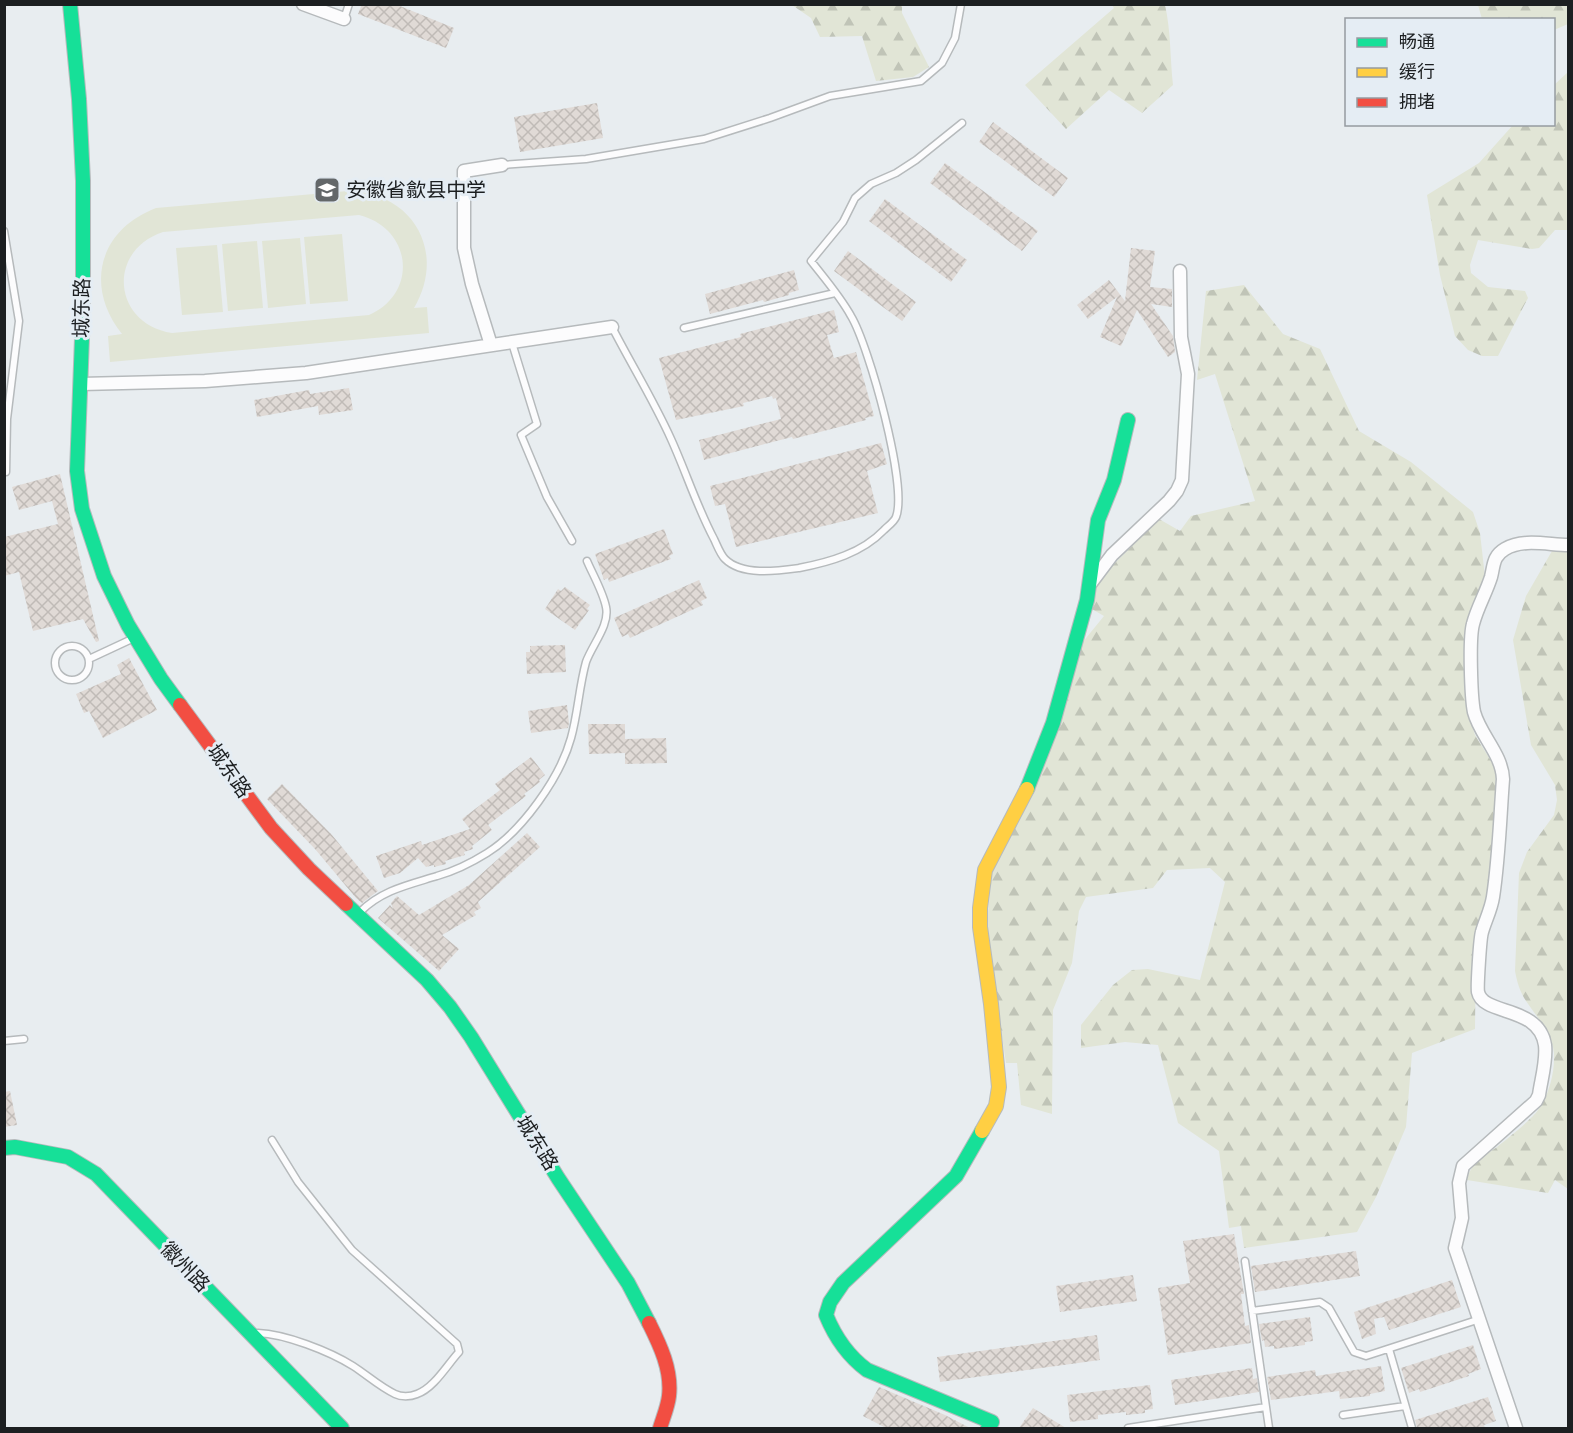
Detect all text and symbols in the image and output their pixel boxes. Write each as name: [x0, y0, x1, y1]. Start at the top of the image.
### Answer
legend: [1345, 18, 1555, 126]
text: 畅通: [1399, 31, 1435, 53]
text: 缓行: [1399, 61, 1435, 83]
text: 拥堵: [1399, 91, 1435, 113]
school or university icon: 安徽省歙县中学: [312, 175, 342, 205]
place label: 安徽省歙县中学: [346, 179, 486, 202]
street label: 城东路: [70, 278, 94, 338]
street label: 城东路: [202, 740, 256, 802]
street label: 城东路: [511, 1111, 563, 1175]
street label: 徽州路: [156, 1237, 214, 1297]

